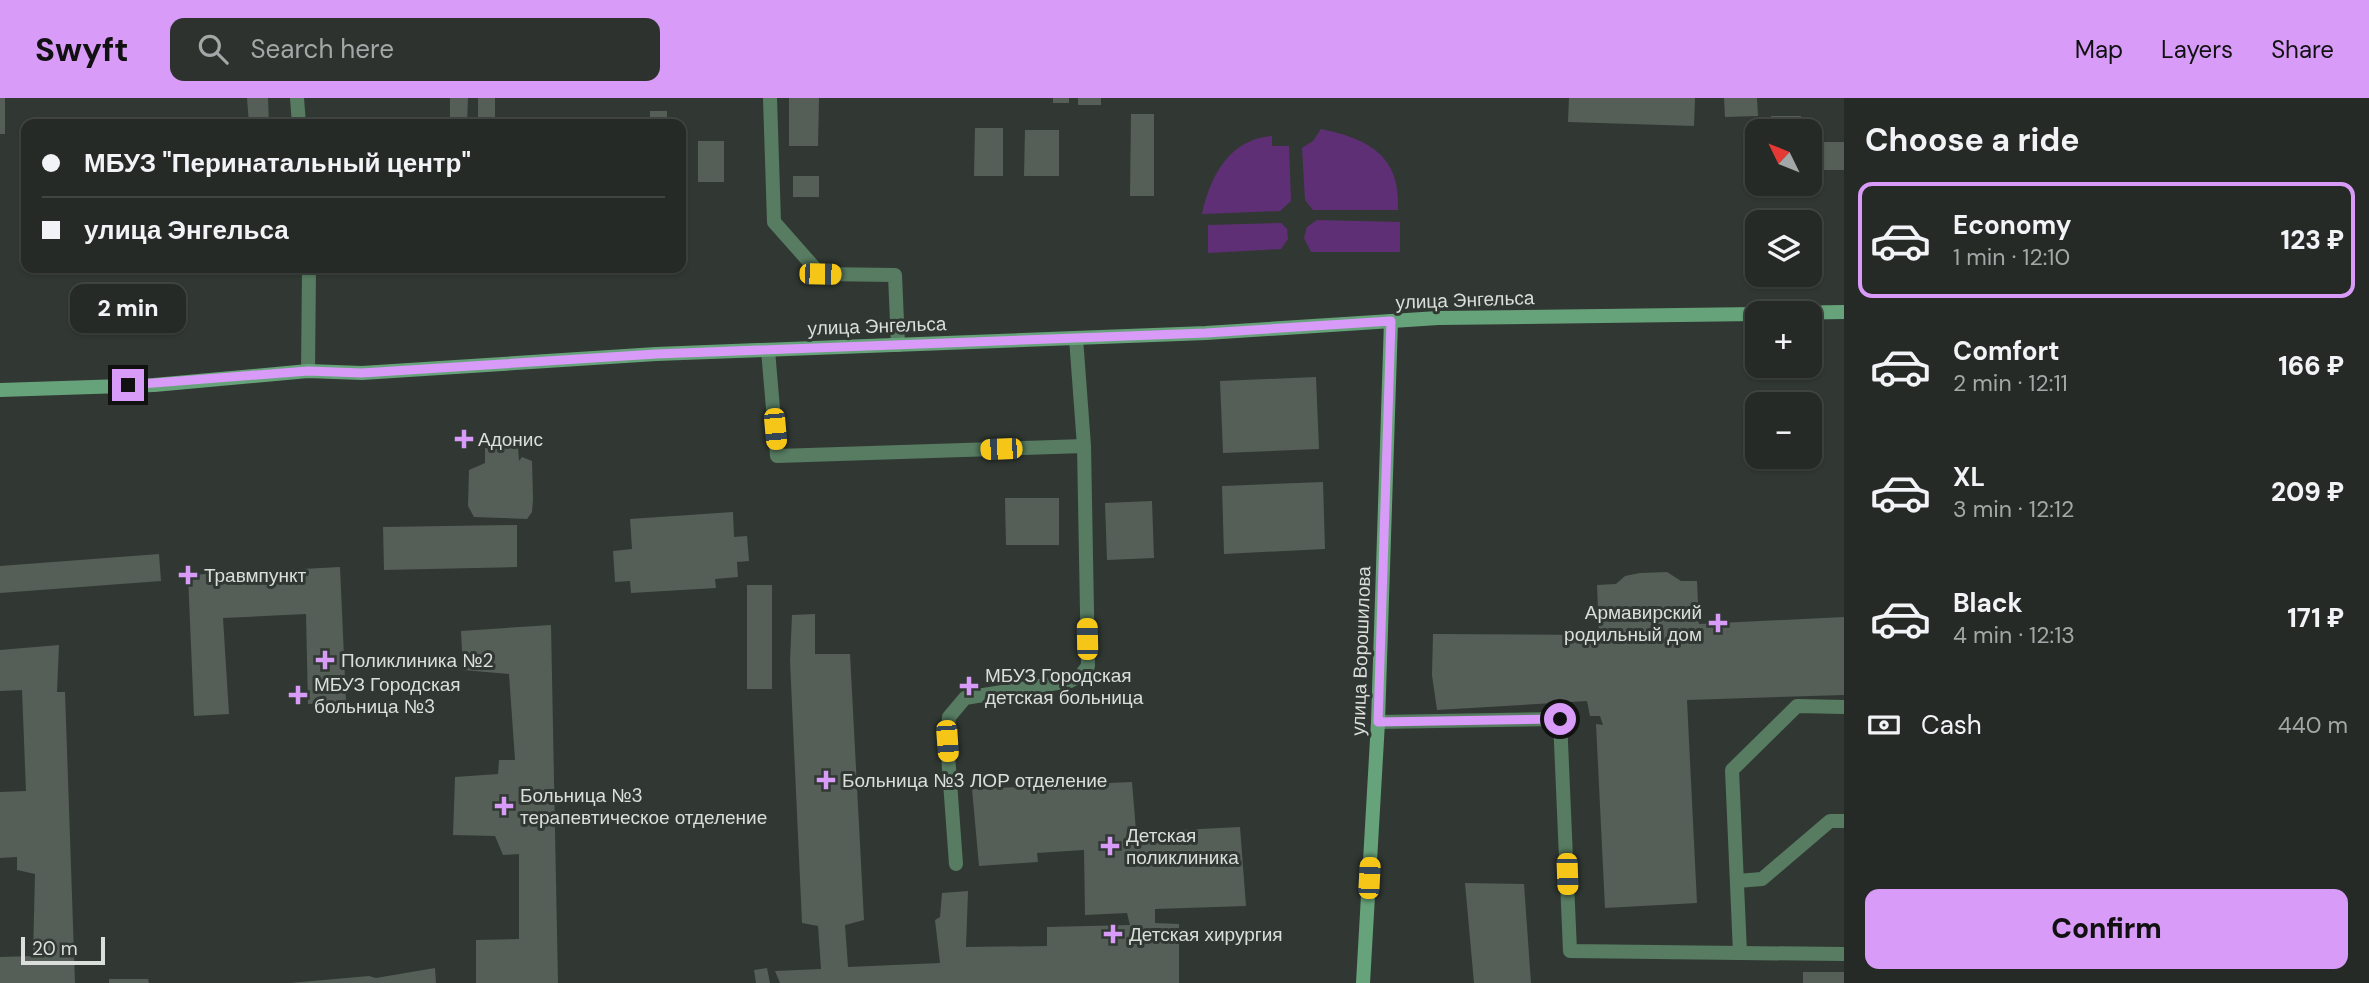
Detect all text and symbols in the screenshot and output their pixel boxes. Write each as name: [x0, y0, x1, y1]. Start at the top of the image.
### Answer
search box: [170, 18, 660, 81]
text: Swyft: [35, 28, 128, 71]
icon: search: [194, 30, 232, 68]
text: Search here: [250, 32, 394, 66]
text: Map: [2075, 34, 2123, 65]
text: Layers: [2161, 34, 2233, 65]
text: Share: [2271, 34, 2334, 65]
north arrow: [1745, 119, 1822, 196]
map controls: [1745, 119, 1822, 469]
text: Choose a ride: [1865, 119, 2080, 161]
text: МБУЗ "Перинатальный центр": [84, 146, 471, 180]
text: Economy: [1953, 208, 2071, 242]
icon: car: [1869, 209, 1932, 272]
button: layers: [1745, 210, 1822, 287]
text: улица Энгельса: [84, 213, 289, 247]
text: 123 ₽: [2281, 223, 2344, 257]
text: 1 min · 12:10: [1953, 242, 2070, 272]
car: [799, 263, 842, 285]
callout: 2 min: [70, 284, 186, 332]
street label: улица Энгельса: [1395, 285, 1535, 315]
text: 2 min: [97, 293, 159, 323]
button: +: [1745, 301, 1822, 378]
street label: улица Энгельса: [807, 311, 947, 341]
text: Comfort: [1953, 334, 2059, 368]
icon: car: [1869, 335, 1932, 398]
text: 166 ₽: [2278, 349, 2344, 383]
text: 2 min · 12:11: [1953, 368, 2068, 398]
route end: [112, 369, 144, 401]
button: −: [1745, 392, 1822, 469]
car: [763, 407, 788, 451]
place label: Адонис: [478, 427, 543, 452]
marker: Адонис: [456, 431, 472, 447]
car: [980, 438, 1023, 460]
text: XL: [1953, 460, 1985, 494]
icon: car: [1869, 461, 1932, 524]
text: 209 ₽: [2271, 475, 2344, 509]
text: 3 min · 12:12: [1953, 494, 2074, 524]
place label: Травмпункт: [204, 563, 306, 588]
marker: Травмпункт: [178, 565, 198, 585]
street label: улица Ворошилова: [1346, 565, 1376, 736]
text: Black: [1953, 586, 2023, 620]
icon: car: [1869, 587, 1932, 650]
place label: Армавирский родильный дом: [1564, 600, 1702, 647]
text: 171 ₽: [2287, 601, 2344, 635]
marker: Армавирский родильный дом: [1708, 613, 1728, 633]
car: [1077, 618, 1098, 660]
text: 4 min · 12:13: [1953, 620, 2075, 650]
place label: Поликлиника №2: [341, 648, 494, 673]
marker: Поликлиника №2: [315, 650, 335, 670]
place label: МБУЗ Городская детская больница: [985, 663, 1144, 710]
place label: МБУЗ Городская больница №3: [314, 672, 461, 719]
marker: МБУЗ Городская детская больница: [959, 676, 979, 696]
marker: МБУЗ Городская больница №3: [288, 685, 308, 705]
route start: [1544, 703, 1576, 735]
icon: cash: [1865, 706, 1903, 744]
text: Cash: [1921, 708, 1982, 742]
text: 440 m: [2278, 710, 2348, 740]
car: [936, 719, 959, 763]
place label: Больница №3 ЛОР отделение: [842, 768, 1107, 793]
marker: Больница №3 ЛОР отделение: [816, 770, 836, 790]
place label: Больница №3 терапевтическое отделение: [520, 783, 767, 830]
marker: Больница №3 терапевтическое отделение: [494, 796, 514, 816]
place label: Детская поликлиника: [1126, 823, 1239, 870]
marker: Детская поликлиника: [1100, 836, 1120, 856]
car: [1556, 853, 1579, 895]
car: [1358, 856, 1381, 900]
button: Confirm: [1865, 889, 2348, 969]
place label: Детская хирургия: [1129, 922, 1283, 947]
marker: Детская хирургия: [1103, 924, 1123, 944]
scale bar: [21, 934, 105, 966]
text: 20 m: [32, 936, 78, 961]

